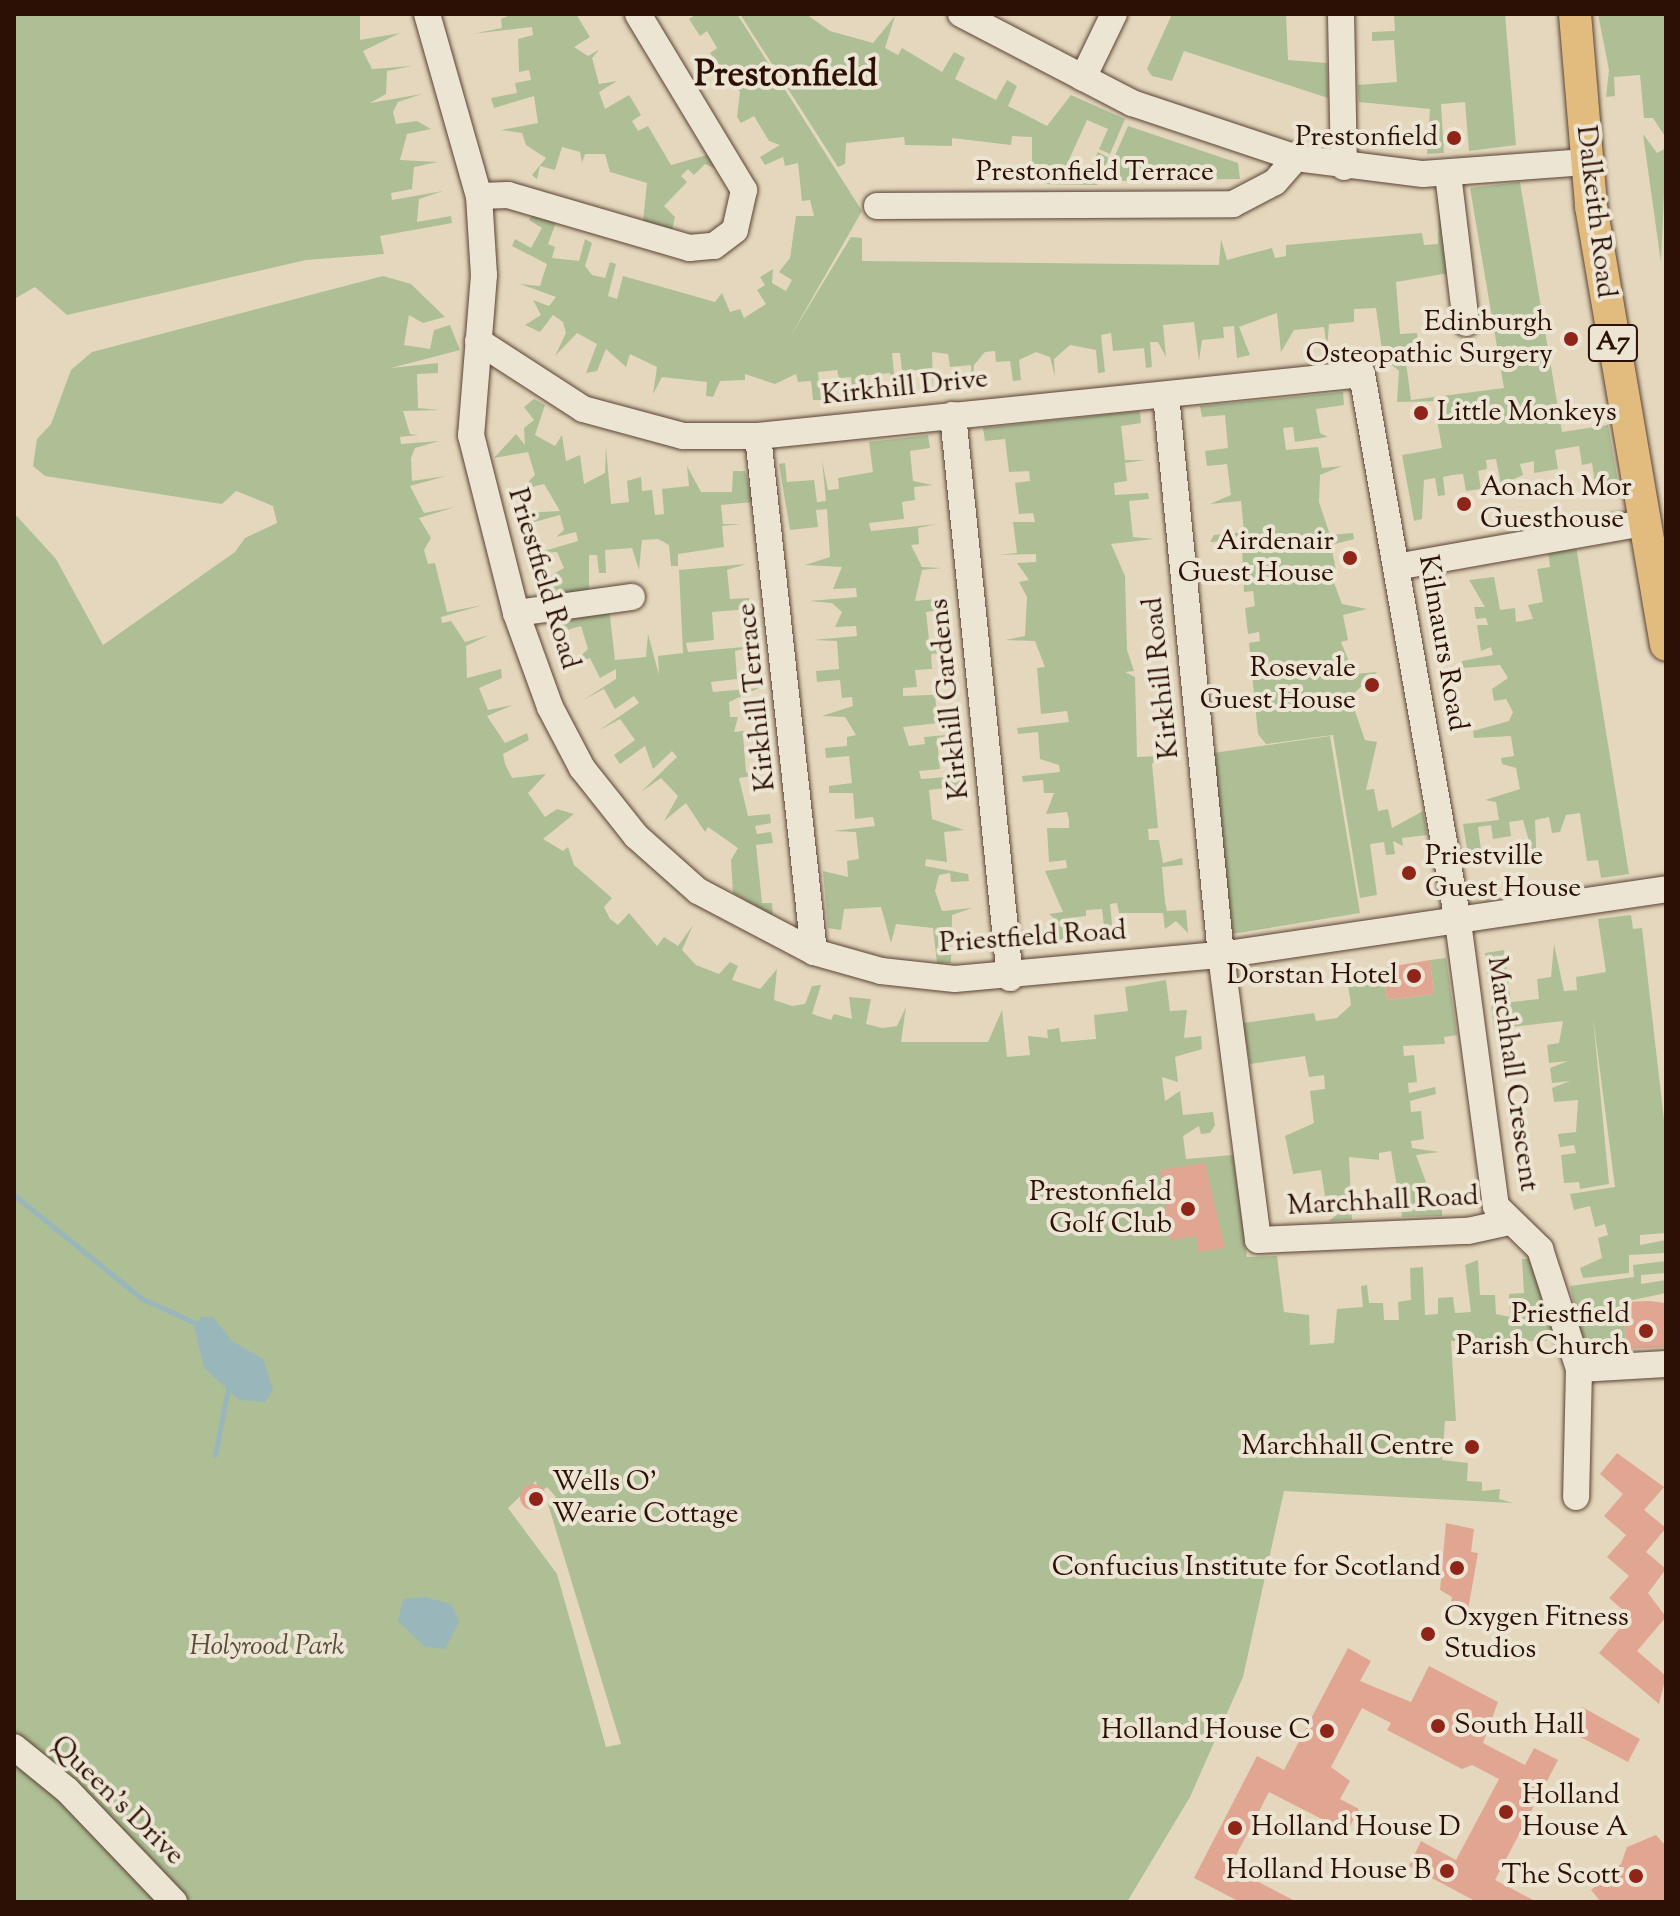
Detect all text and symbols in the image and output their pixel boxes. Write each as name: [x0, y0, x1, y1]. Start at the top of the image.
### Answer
district label: Prestonfield: [694, 55, 878, 99]
place label: Prestonfield: [1295, 121, 1438, 155]
street label: Dalkeith Road: [1568, 124, 1622, 300]
marker: Prestonfield: [1445, 129, 1463, 147]
street label: Prestonfield Terrace: [976, 156, 1214, 190]
place label: Edinburgh Osteopathic Surgery: [1306, 306, 1553, 372]
road number: A7: [1587, 321, 1639, 365]
marker: Edinburgh Osteopathic Surgery: [1560, 328, 1582, 350]
street label: Kirkhill Drive: [820, 363, 990, 413]
place label: Little Monkeys: [1437, 396, 1617, 430]
marker: Little Monkeys: [1412, 404, 1430, 422]
place label: Aonach Mor Guesthouse: [1480, 471, 1632, 537]
street label: Priestfield Road: [499, 484, 587, 674]
marker: Aonach Mor Guesthouse: [1455, 495, 1473, 513]
place label: Airdenair Guest House: [1178, 525, 1334, 591]
marker: Airdenair Guest House: [1341, 549, 1359, 567]
street label: Kilmaurs Road: [1410, 552, 1474, 734]
street label: Kirkhill Road: [1137, 595, 1187, 761]
street label: Kirkhill Gardens: [923, 597, 977, 801]
street label: Kirkhill Terrace: [730, 601, 784, 793]
place label: Rosevale Guest House: [1200, 652, 1356, 718]
marker: Rosevale Guest House: [1363, 676, 1381, 694]
place label: Priestville Guest House: [1425, 840, 1581, 906]
marker: Priestville Guest House: [1400, 864, 1418, 882]
street label: Priestfield Road: [938, 915, 1128, 961]
street label: Marchhall Crescent: [1479, 954, 1545, 1194]
place label: Dorstan Hotel: [1226, 959, 1398, 993]
marker: Dorstan Hotel: [1405, 967, 1423, 985]
place label: Prestonfield Golf Club: [1029, 1176, 1172, 1242]
street label: Marchhall Road: [1286, 1180, 1480, 1224]
marker: Prestonfield Golf Club: [1179, 1200, 1197, 1218]
place label: Priestfield Parish Church: [1456, 1298, 1630, 1364]
marker: Priestfield Parish Church: [1637, 1322, 1655, 1340]
place label: Marchhall Centre: [1241, 1430, 1454, 1464]
marker: Marchhall Centre: [1461, 1436, 1483, 1458]
place label: Wells O' Wearie Cottage: [552, 1466, 738, 1532]
marker: Wells O' Wearie Cottage: [527, 1490, 545, 1508]
place label: Confucius Institute for Scotland: [1052, 1551, 1441, 1585]
marker: Confucius Institute for Scotland: [1448, 1559, 1466, 1577]
place label: Oxygen Fitness Studios: [1444, 1601, 1629, 1667]
marker: Oxygen Fitness Studios: [1419, 1625, 1437, 1643]
park label: Holyrood Park: [190, 1630, 344, 1664]
place label: South Hall: [1454, 1709, 1585, 1743]
place label: Holland House C: [1101, 1714, 1311, 1748]
marker: South Hall: [1429, 1717, 1447, 1735]
marker: Holland House C: [1318, 1722, 1336, 1740]
street label: Queen's Drive: [43, 1729, 191, 1873]
place label: Holland House A: [1522, 1779, 1628, 1845]
marker: Holland House A: [1497, 1803, 1515, 1821]
place label: Holland House D: [1251, 1811, 1461, 1845]
marker: Holland House D: [1226, 1819, 1244, 1837]
place label: Holland House B: [1226, 1854, 1431, 1888]
place label: The Scott: [1501, 1859, 1620, 1893]
marker: Holland House B: [1438, 1862, 1456, 1880]
marker: The Scott: [1627, 1867, 1645, 1885]

